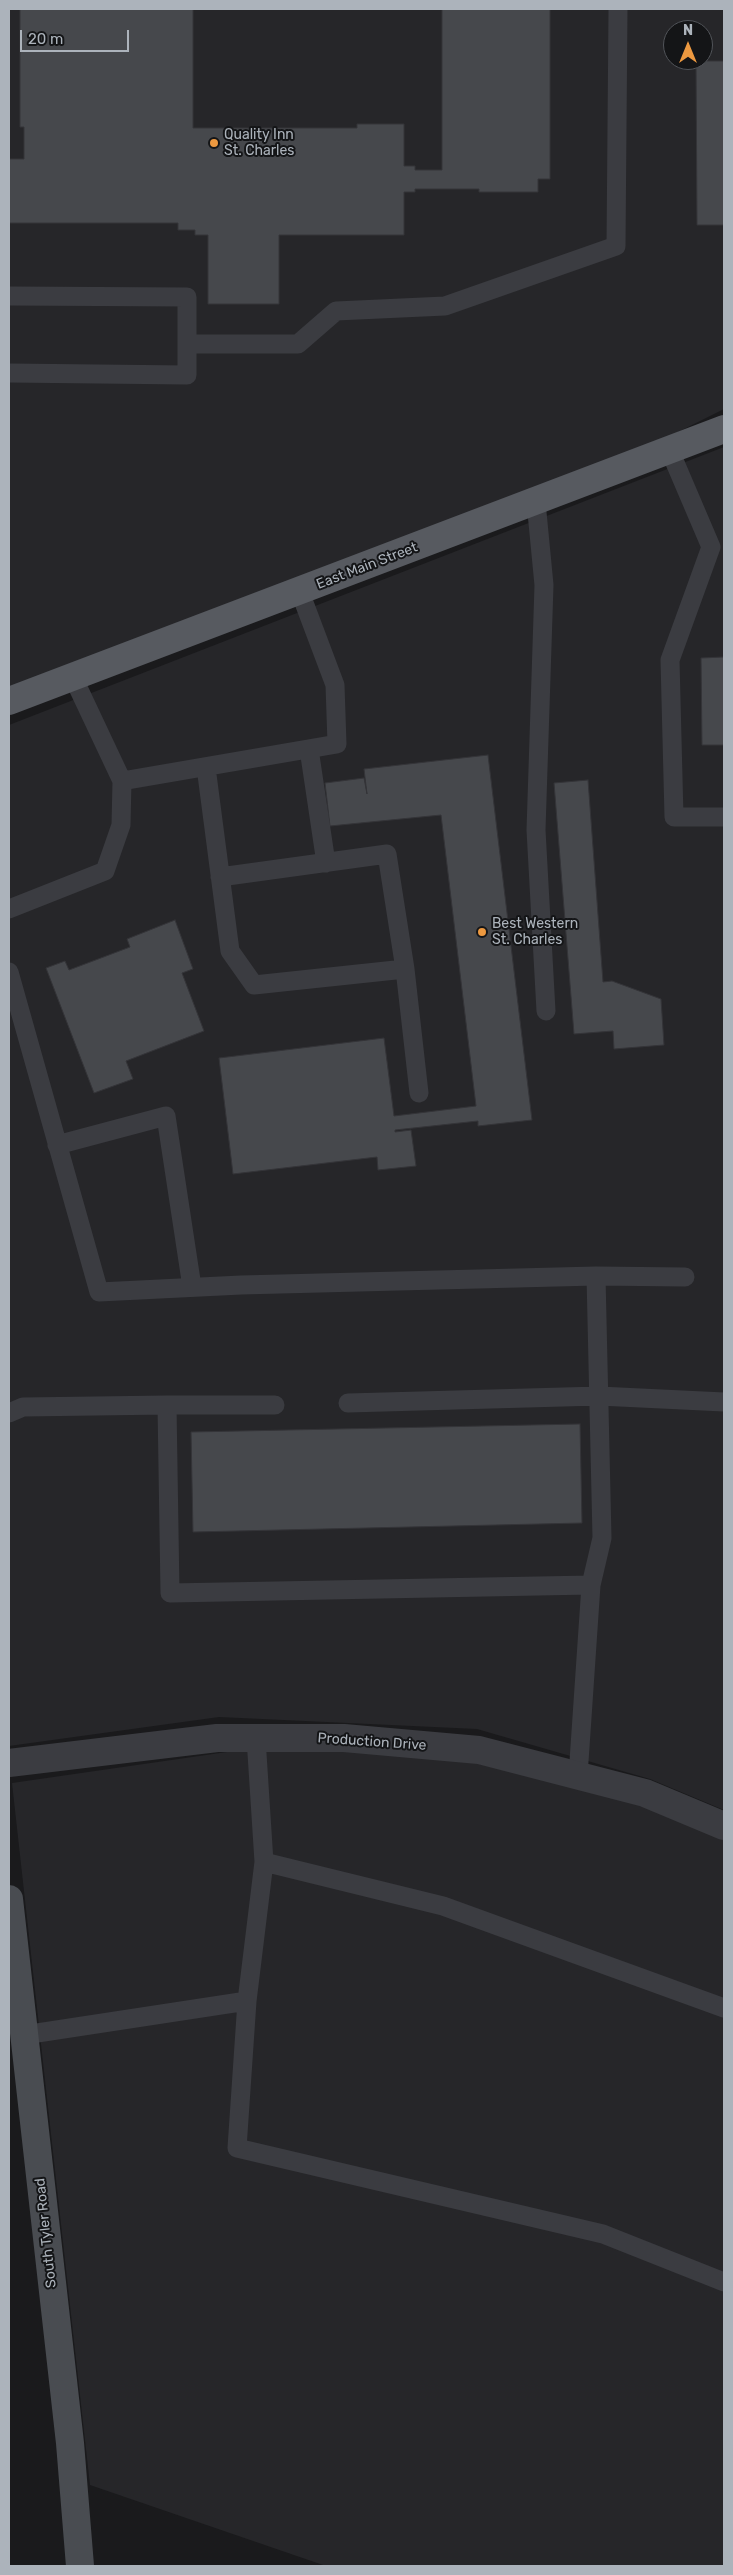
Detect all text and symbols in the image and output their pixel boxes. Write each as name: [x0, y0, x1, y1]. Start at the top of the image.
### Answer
scale bar: [22, 20, 131, 52]
north arrow: [663, 20, 713, 70]
text: N: [683, 22, 693, 39]
text: 20 m: [28, 30, 63, 48]
place label: Quality Inn St. Charles: [224, 127, 294, 160]
marker: Quality Inn St. Charles: [208, 137, 220, 149]
street label: East Main Street: [314, 539, 420, 593]
place label: Best Western St. Charles: [492, 916, 578, 949]
marker: Best Western St. Charles: [476, 926, 488, 938]
street label: Production Drive: [317, 1730, 427, 1754]
street label: South Tyler Road: [32, 2177, 60, 2289]

